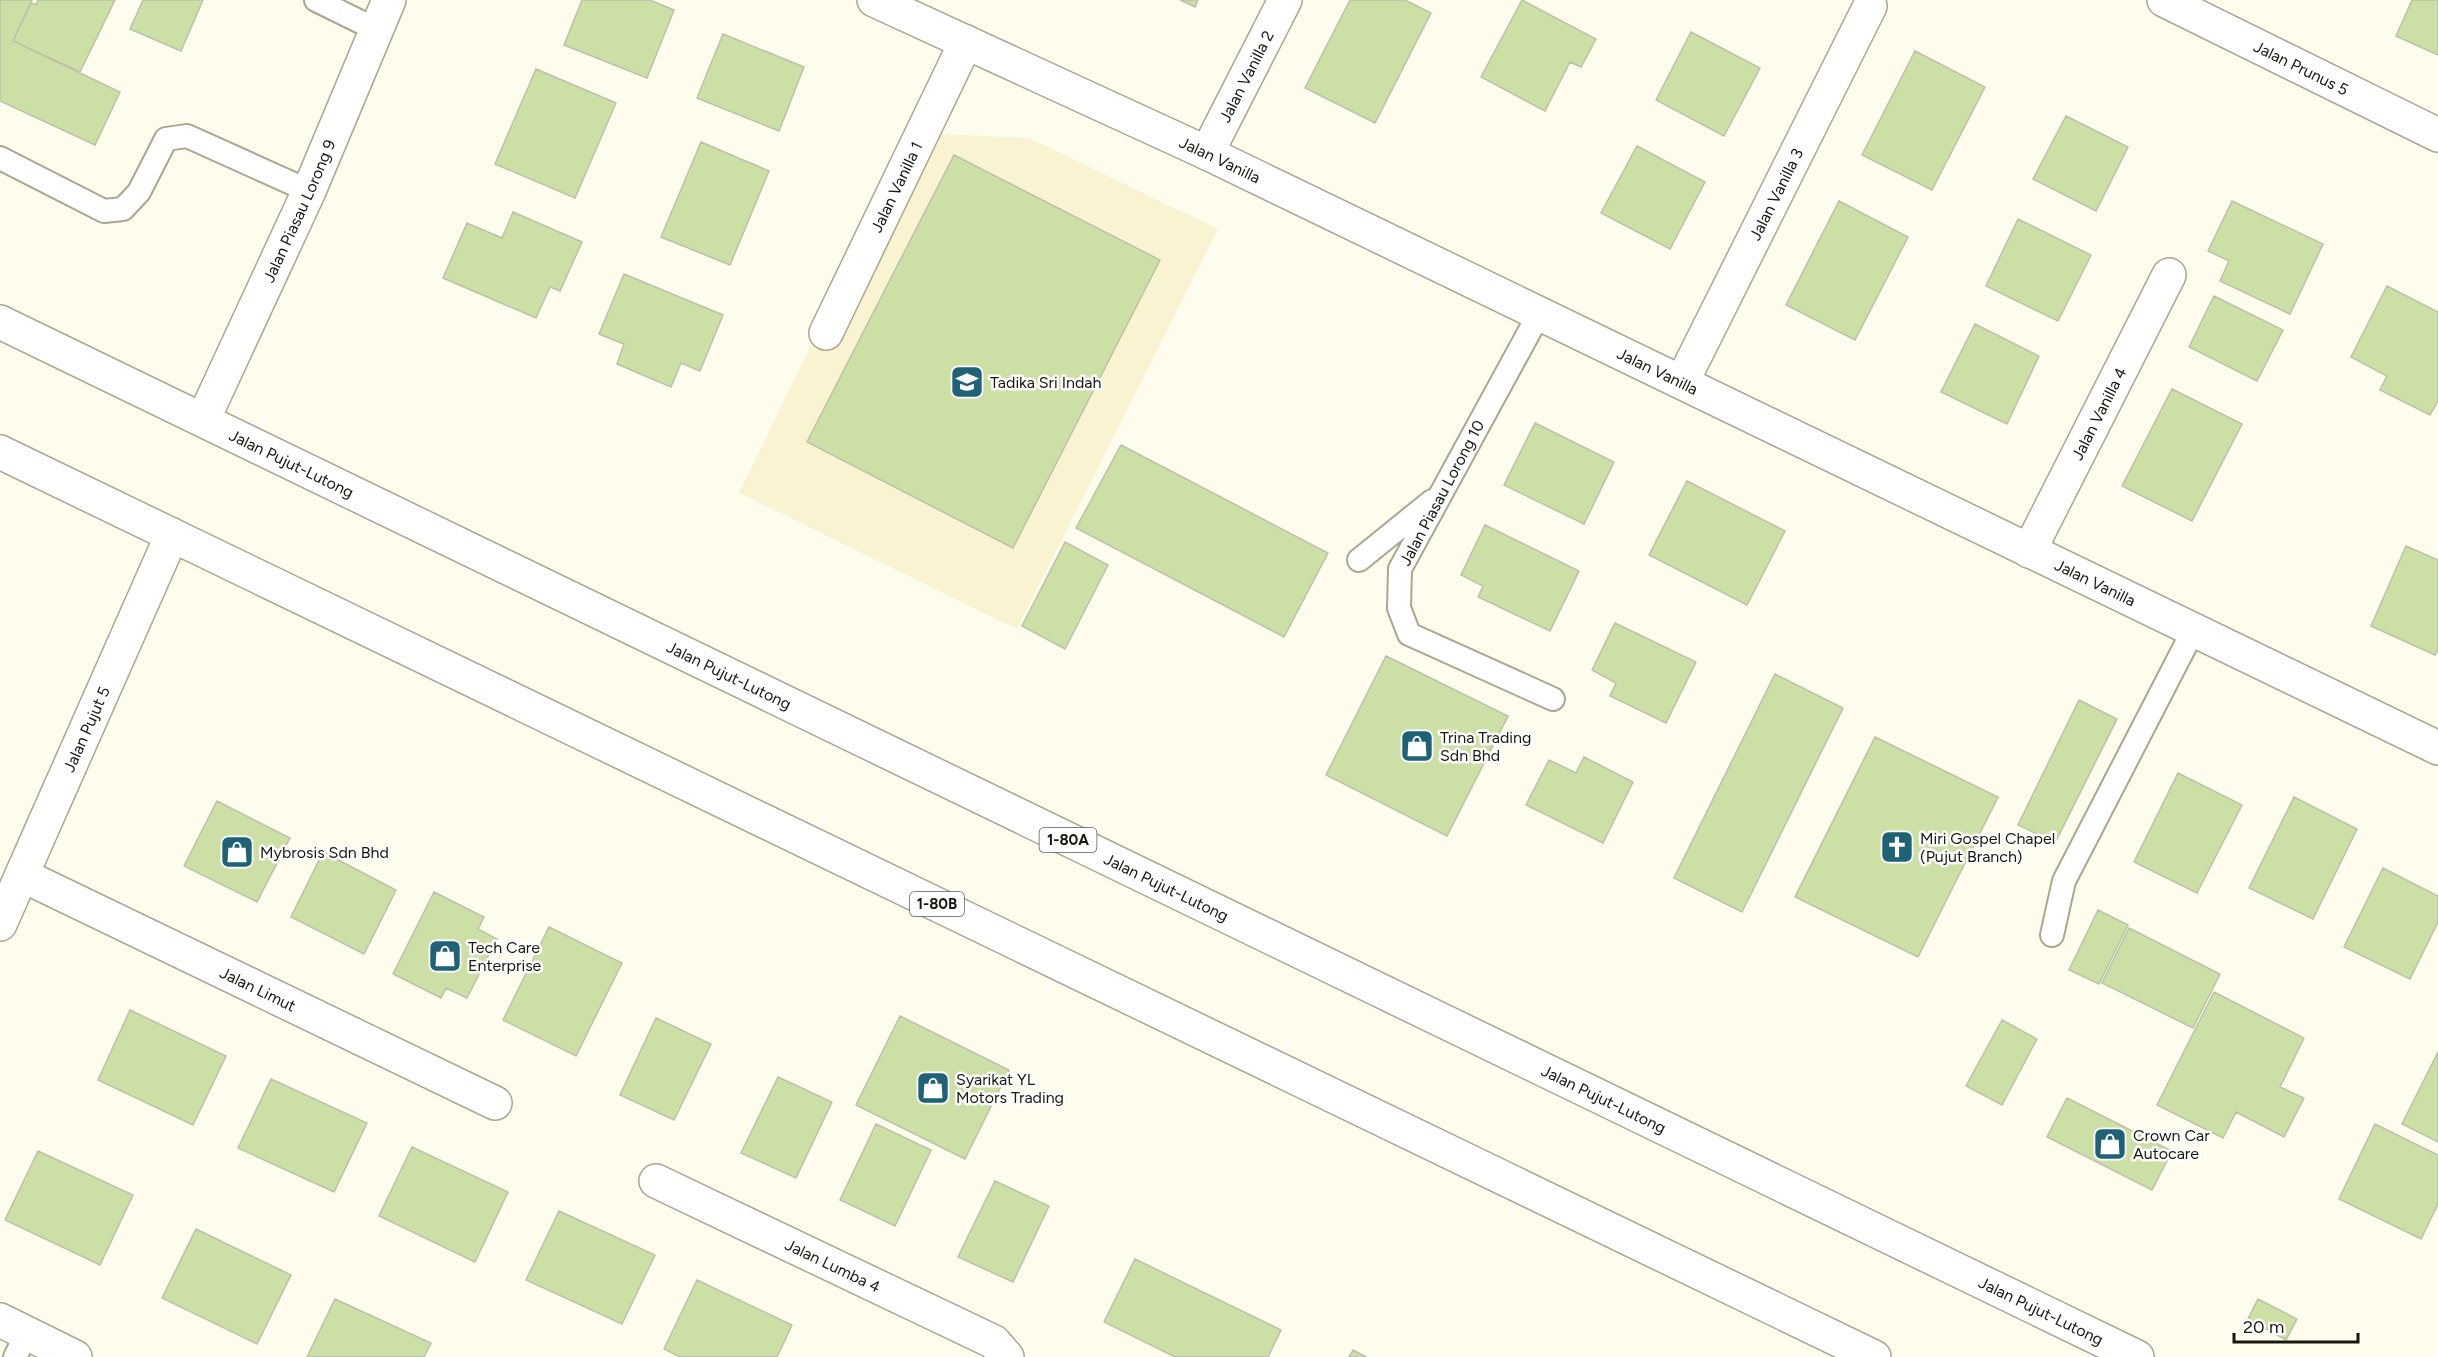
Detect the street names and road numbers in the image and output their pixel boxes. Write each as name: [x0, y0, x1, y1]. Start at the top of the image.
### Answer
street label: Jalan Vanilla 2: [1215, 27, 1277, 125]
street label: Jalan Prunus 5: [2251, 36, 2352, 99]
street label: Jalan Vanilla: [1176, 132, 1264, 187]
street label: Jalan Piasau Lorong 9: [259, 137, 339, 285]
street label: Jalan Vanilla 1: [866, 139, 926, 235]
street label: Jalan Vanilla 3: [1745, 145, 1807, 243]
street label: Jalan Vanilla: [1614, 343, 1701, 398]
street label: Jalan Vanilla 4: [2067, 364, 2130, 463]
street label: Jalan Piasau Lorong 10: [1396, 417, 1488, 569]
street label: Jalan Pujut-Lutong: [226, 425, 357, 501]
street label: Jalan Vanilla: [2052, 555, 2139, 610]
street label: Jalan Pujut-Lutong: [664, 637, 794, 713]
street label: Jalan Pujut 5: [59, 683, 113, 775]
road number: 1-80A: [1040, 828, 1096, 852]
street label: Jalan Pujut-Lutong: [1101, 849, 1232, 925]
road number: 1-80B: [910, 892, 964, 916]
street label: Jalan Limut: [217, 962, 299, 1015]
street label: Jalan Pujut-Lutong: [1538, 1061, 1669, 1137]
street label: Jalan Lumba 4: [782, 1234, 884, 1296]
street label: Jalan Pujut-Lutong: [1976, 1272, 2107, 1349]

